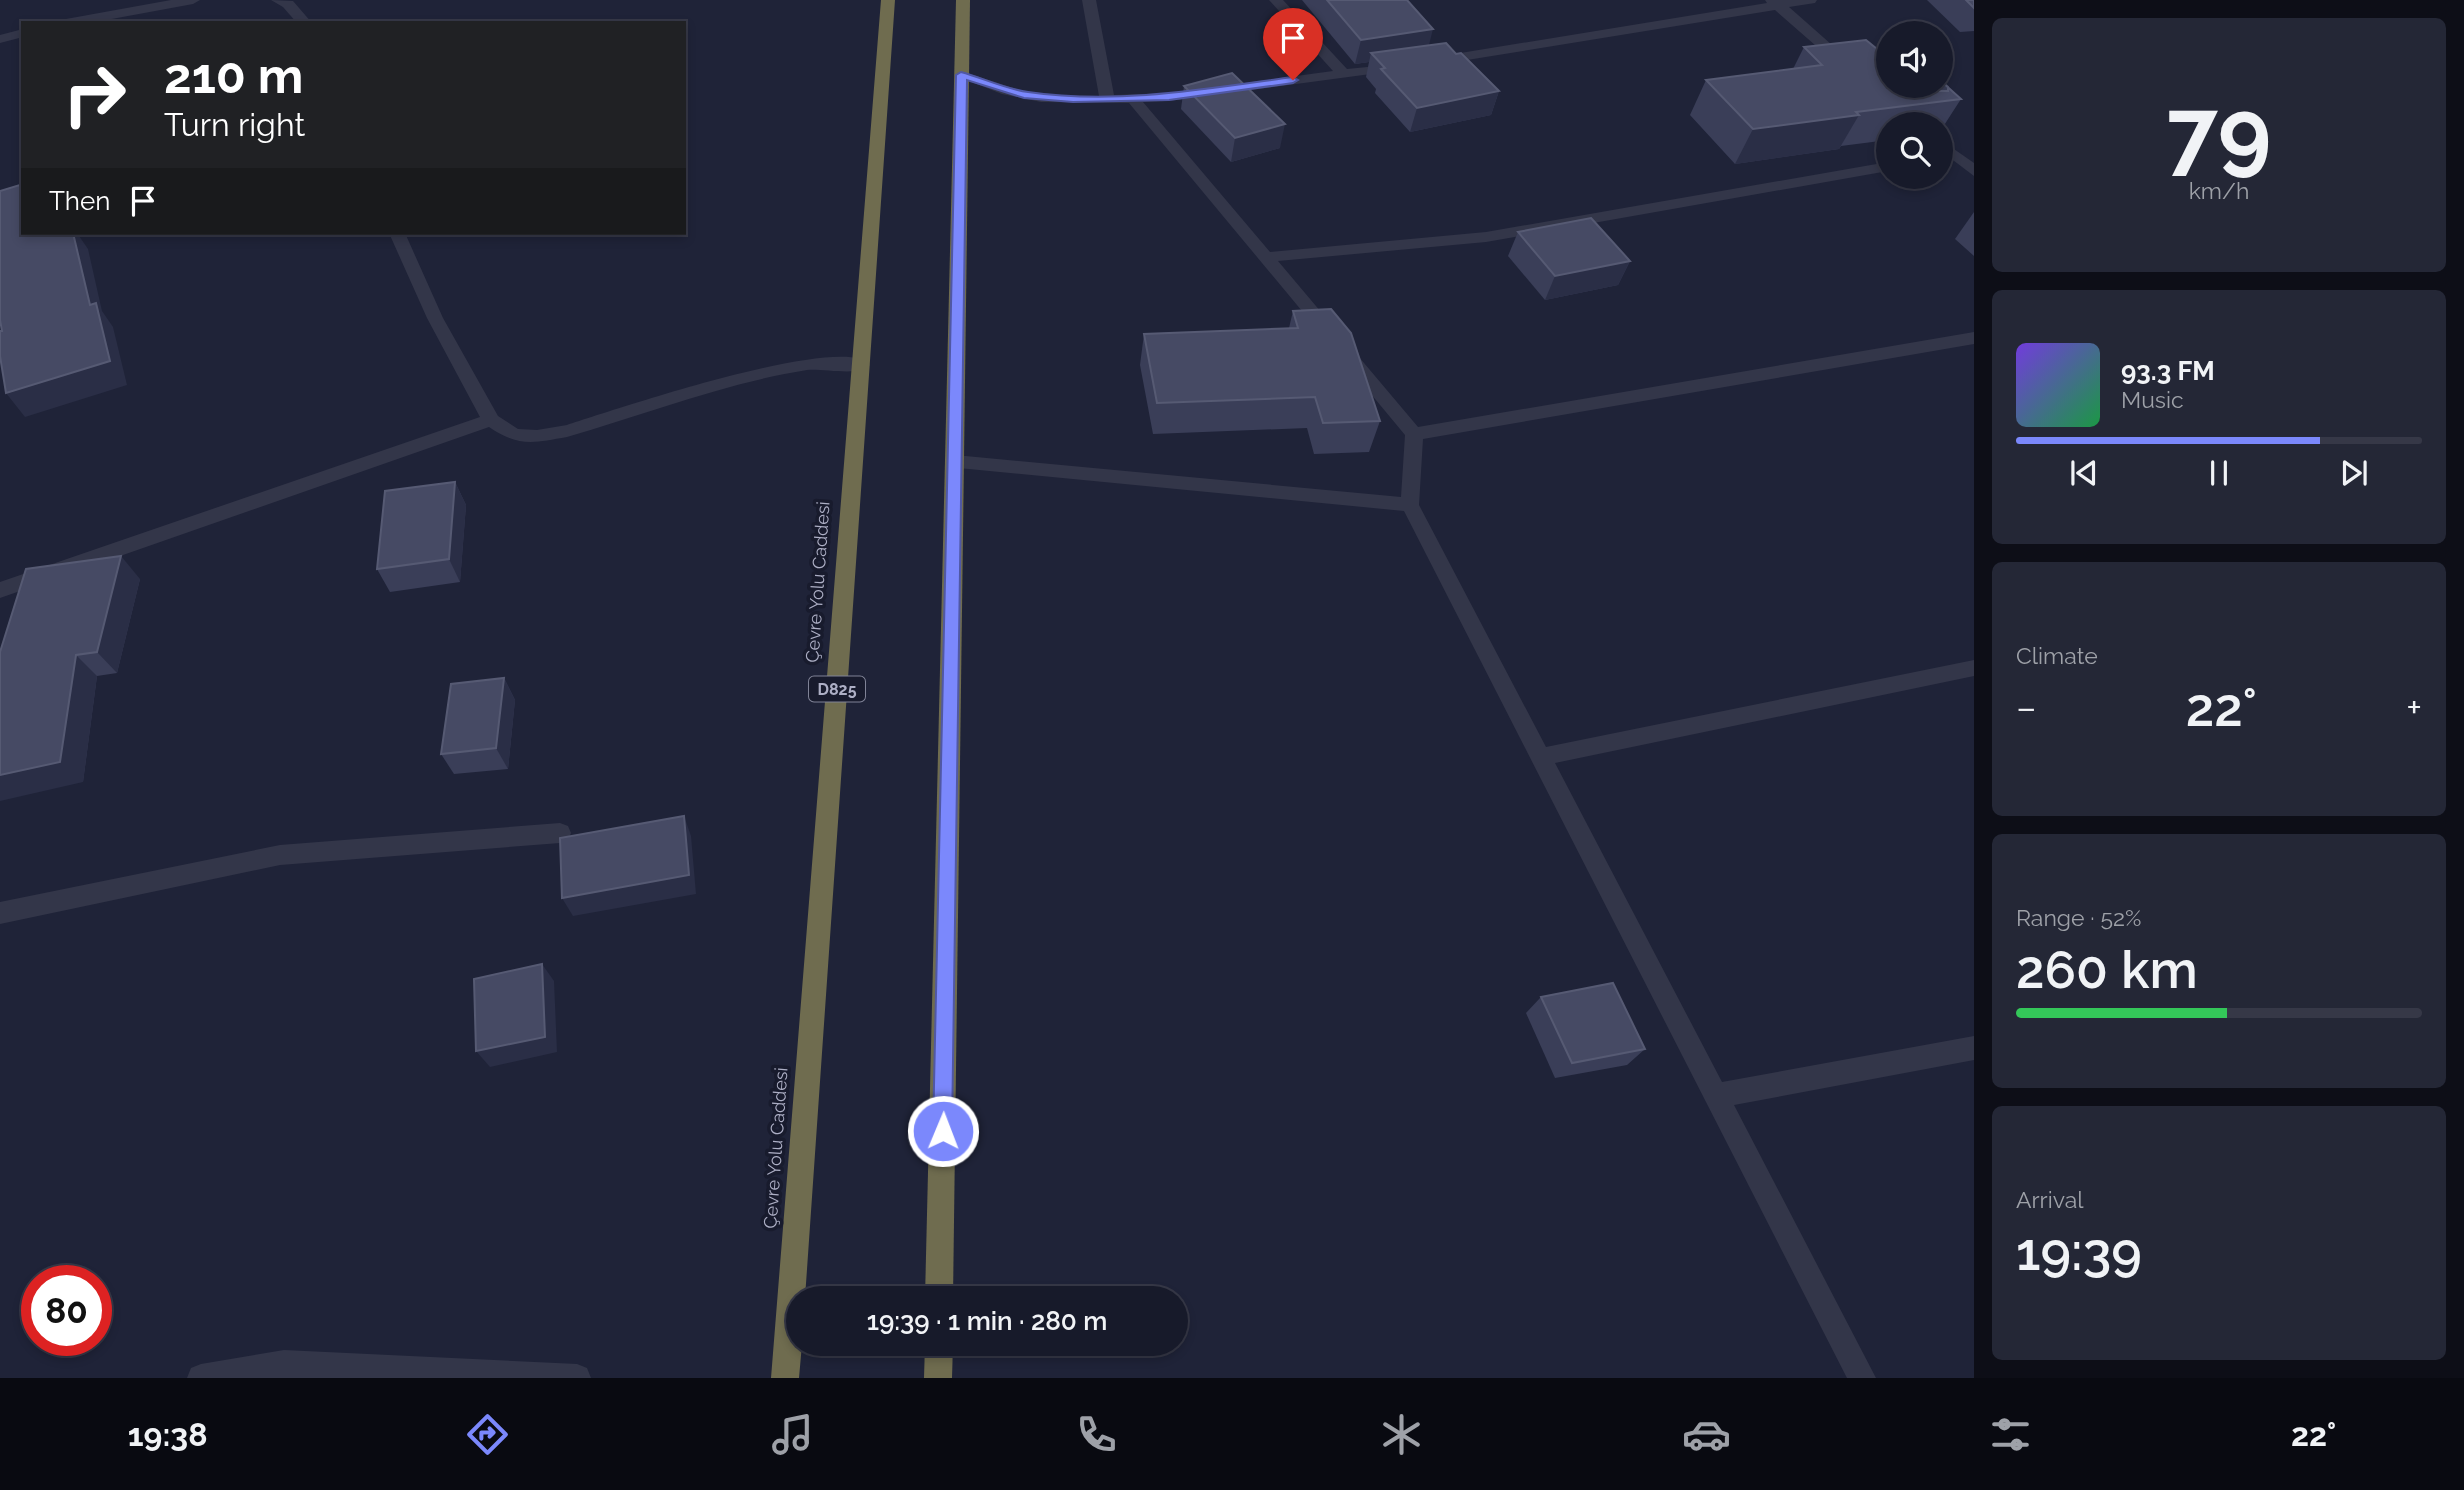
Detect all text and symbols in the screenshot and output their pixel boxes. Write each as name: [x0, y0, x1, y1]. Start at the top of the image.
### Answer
pin: [1263, 8, 1323, 80]
icon: arrive: [1274, 19, 1312, 57]
map controls: [1876, 21, 1953, 189]
button: sound: [1876, 21, 1953, 98]
text: 210 m: [164, 47, 303, 104]
icon: right: [49, 49, 140, 140]
text: 79: [2167, 78, 2271, 185]
text: Turn right: [164, 106, 305, 143]
button: search: [1876, 112, 1953, 189]
text: km/h: [2189, 177, 2249, 204]
icon: arrive: [124, 182, 162, 220]
text: Then: [49, 186, 110, 216]
text: 93.3 FM: [2121, 356, 2215, 386]
text: Music: [2121, 386, 2184, 413]
icon: previous: [2065, 454, 2103, 492]
icon: pause: [2200, 454, 2238, 492]
icon: next: [2335, 454, 2373, 492]
street label: Çevre Yolu Caddesi: [801, 501, 834, 663]
text: Climate: [2016, 642, 2098, 669]
road number: D825: [809, 676, 865, 702]
text: 22°: [2186, 677, 2257, 738]
text: −: [2016, 685, 2036, 730]
text: +: [2406, 685, 2422, 730]
text: Range · 52%: [2016, 904, 2142, 931]
text: 260 km: [2016, 939, 2198, 1000]
street label: Çevre Yolu Caddesi: [759, 1067, 792, 1229]
position arrow: [906, 1094, 980, 1168]
text: Arrival: [2016, 1186, 2083, 1213]
text: 19:39: [2016, 1221, 2142, 1282]
speed limit sign: 80: [21, 1265, 112, 1356]
text: 19:39 · 1 min · 280 m: [867, 1306, 1107, 1336]
icon: directions: [463, 1410, 512, 1459]
icon: music: [768, 1410, 817, 1459]
icon: phone: [1072, 1410, 1121, 1459]
icon: climate: [1377, 1410, 1426, 1459]
icon: car: [1682, 1410, 1731, 1459]
icon: filters: [1986, 1410, 2035, 1459]
text: 19:38: [128, 1416, 208, 1453]
text: 22°: [2291, 1416, 2336, 1453]

